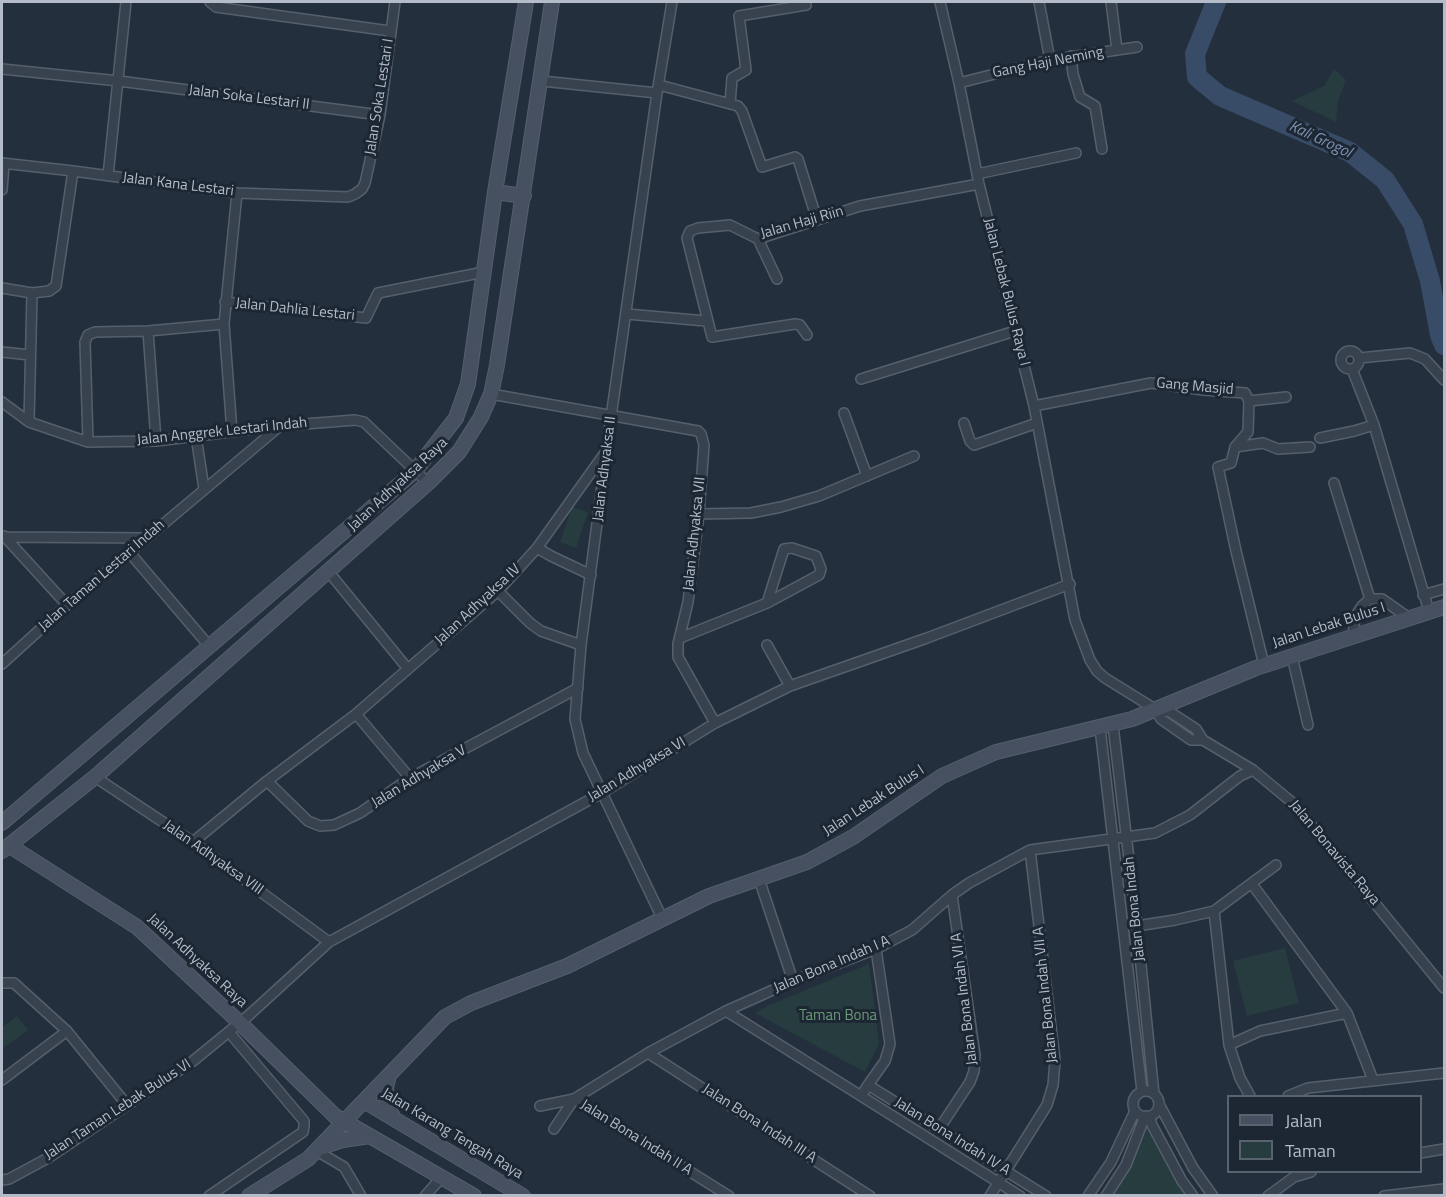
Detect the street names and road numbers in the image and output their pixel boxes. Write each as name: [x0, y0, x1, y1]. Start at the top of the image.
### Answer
street label: Jalan Soka Lestari I: [362, 37, 398, 157]
street label: Gang Haji Neming: [991, 43, 1105, 83]
street label: Jalan Soka Lestari II: [187, 82, 311, 114]
street label: Jalan Kana Lestari: [121, 169, 235, 201]
street label: Jalan Haji Riin: [758, 203, 846, 243]
street label: Jalan Lebak Bulus Raya I: [979, 216, 1033, 368]
street label: Jalan Dahlia Lestari: [234, 295, 356, 325]
street label: Gang Masjid: [1156, 375, 1234, 399]
street label: Jalan Anggrek Lestari Indah: [136, 414, 308, 450]
street label: Jalan Adhyaksa II: [590, 415, 620, 523]
street label: Jalan Adhyaksa Raya: [344, 434, 452, 536]
street label: Jalan Adhyaksa VII: [680, 476, 710, 592]
street label: Jalan Taman Lestari Indah: [35, 516, 169, 636]
street label: Jalan Adhyaksa IV: [431, 561, 525, 649]
street label: Jalan Lebak Bulus I: [1270, 599, 1388, 653]
street label: Jalan Adhyaksa VI: [585, 734, 689, 806]
street label: Jalan Adhyaksa V: [368, 742, 470, 812]
street label: Jalan Lebak Bulus I: [820, 761, 928, 841]
street label: Jalan Bonavista Raya: [1285, 797, 1383, 909]
street label: Jalan Adhyaksa VIII: [159, 817, 267, 899]
street label: Jalan Bona Indah: [1121, 856, 1149, 962]
street label: Jalan Adhyaksa Raya: [143, 910, 251, 1012]
street label: Jalan Bona Indah VII A: [1030, 926, 1062, 1064]
street label: Jalan Bona Indah I A: [771, 932, 893, 998]
street label: Jalan Bona Indah VI A: [948, 932, 982, 1066]
street label: Jalan Taman Lebak Bulus VI: [41, 1056, 195, 1164]
street label: Jalan Bona Indah III A: [699, 1080, 819, 1168]
street label: Jalan Karang Tengah Raya: [378, 1085, 526, 1183]
street label: Jalan Bona Indah IV A: [891, 1094, 1013, 1180]
street label: Jalan Bona Indah II A: [577, 1096, 695, 1180]

